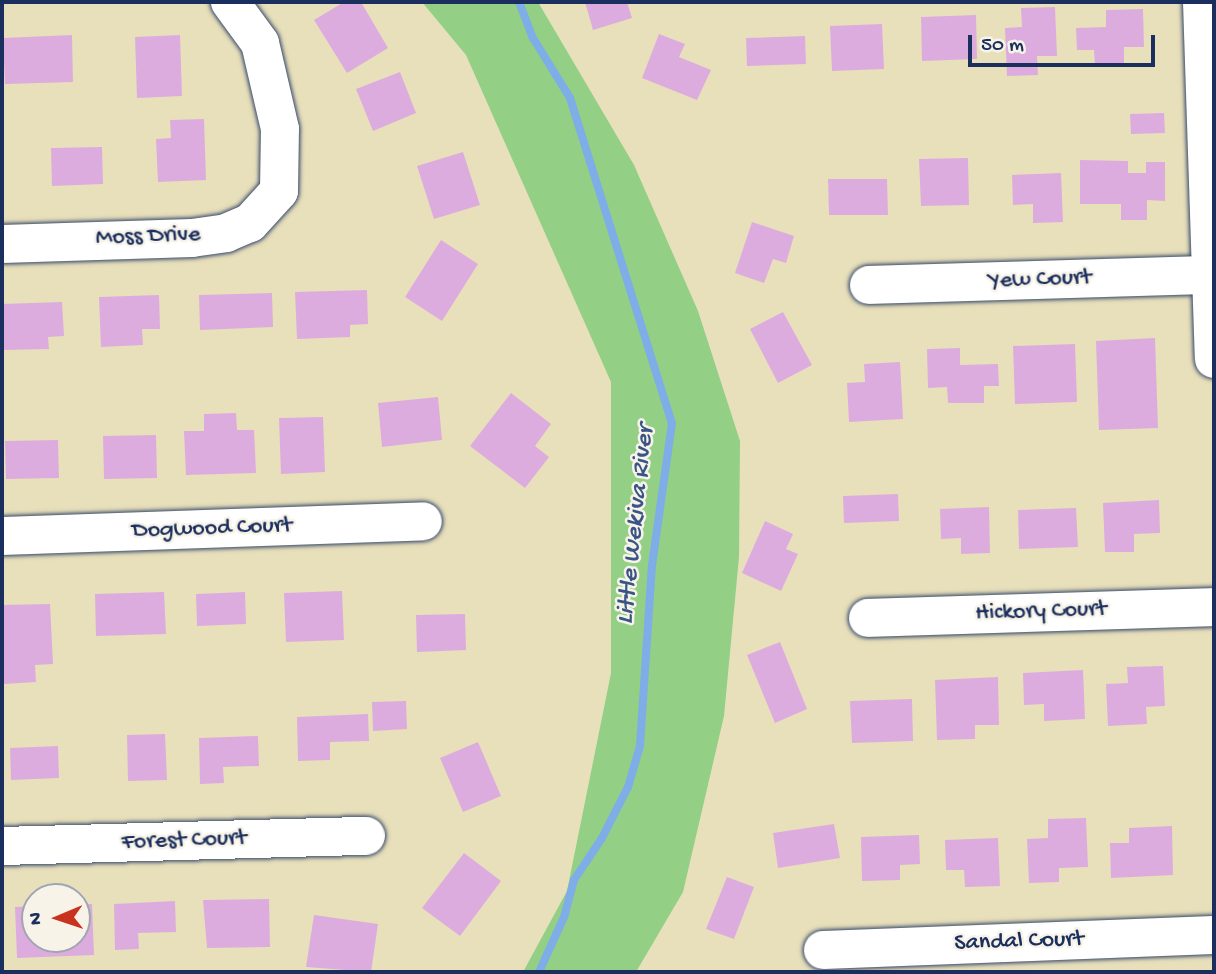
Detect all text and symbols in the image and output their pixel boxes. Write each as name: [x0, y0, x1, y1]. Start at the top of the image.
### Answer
scale bar: [971, 21, 1158, 65]
text: 50 m: [981, 34, 1024, 59]
street label: Moss Drive: [95, 221, 201, 253]
street label: Yew Court: [988, 264, 1092, 296]
water label: Little Wekiva River: [611, 424, 663, 626]
street label: Dogwood Court: [132, 512, 292, 546]
street label: Hickory Court: [975, 595, 1107, 629]
street label: Forest Court: [121, 824, 247, 858]
north arrow: [21, 883, 91, 953]
text: N: [25, 912, 48, 925]
street label: Sandal Court: [954, 925, 1084, 959]

